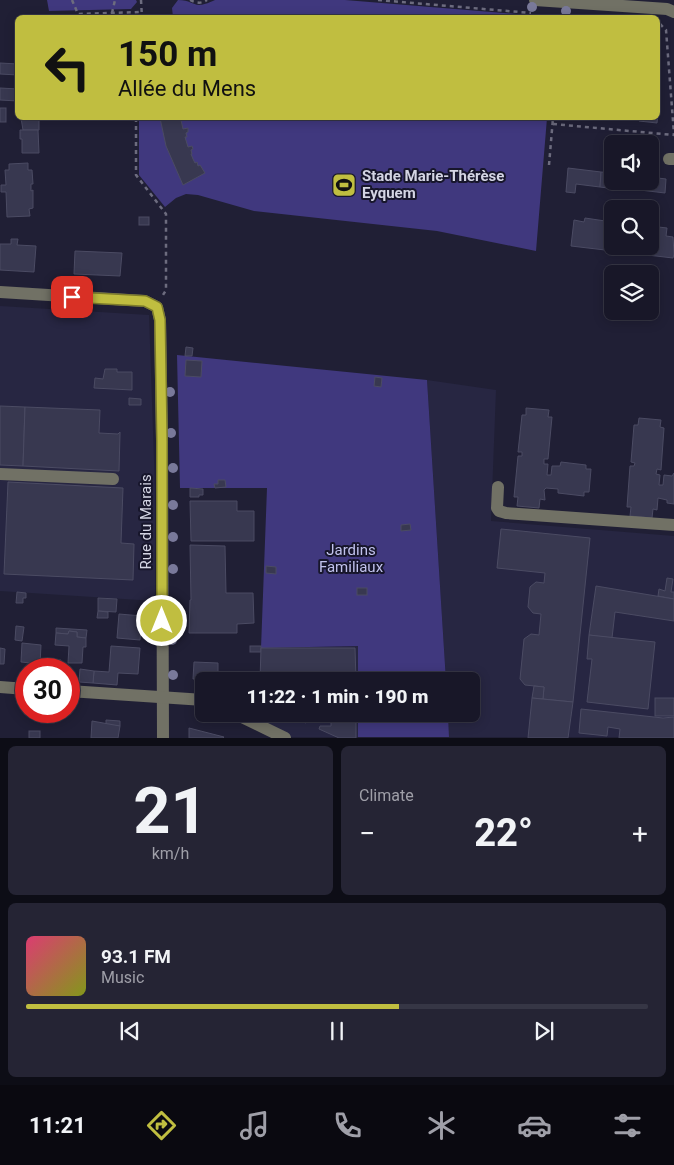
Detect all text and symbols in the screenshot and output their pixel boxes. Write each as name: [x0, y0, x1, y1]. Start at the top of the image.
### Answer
text: 150 m: [118, 34, 217, 75]
icon: left: [35, 35, 100, 100]
text: Allée du Mens: [118, 76, 256, 101]
map controls: [604, 135, 659, 320]
button: sound: [604, 135, 659, 190]
place label: Stade Marie-Thérèse Eyquem: [362, 167, 504, 202]
sports icon: Stade Marie-Thérèse Eyquem: [331, 172, 357, 198]
button: search: [604, 200, 659, 255]
button: layers: [604, 265, 659, 320]
pin: [51, 276, 93, 318]
icon: arrive: [58, 283, 86, 311]
street label: Rue du Marais: [137, 474, 155, 570]
park label: Jardins Familiaux: [319, 541, 384, 576]
position arrow: [135, 594, 187, 646]
speed limit sign: 30: [15, 658, 80, 723]
text: 11:22 · 1 min · 190 m: [246, 685, 429, 708]
text: 21: [133, 773, 208, 849]
text: Climate: [359, 786, 414, 805]
text: 22°: [474, 811, 533, 855]
text: −: [359, 817, 375, 850]
text: +: [632, 817, 648, 850]
text: km/h: [152, 844, 189, 863]
text: 93.1 FM: [101, 945, 171, 968]
text: Music: [101, 968, 144, 987]
icon: previous: [116, 1017, 144, 1045]
icon: pause: [323, 1017, 351, 1045]
icon: next: [530, 1017, 558, 1045]
icon: directions: [144, 1108, 179, 1143]
icon: music: [237, 1108, 272, 1143]
icon: phone: [330, 1108, 365, 1143]
icon: climate: [424, 1108, 459, 1143]
icon: car: [517, 1108, 552, 1143]
icon: filters: [610, 1108, 645, 1143]
text: 11:21: [29, 1113, 86, 1138]

